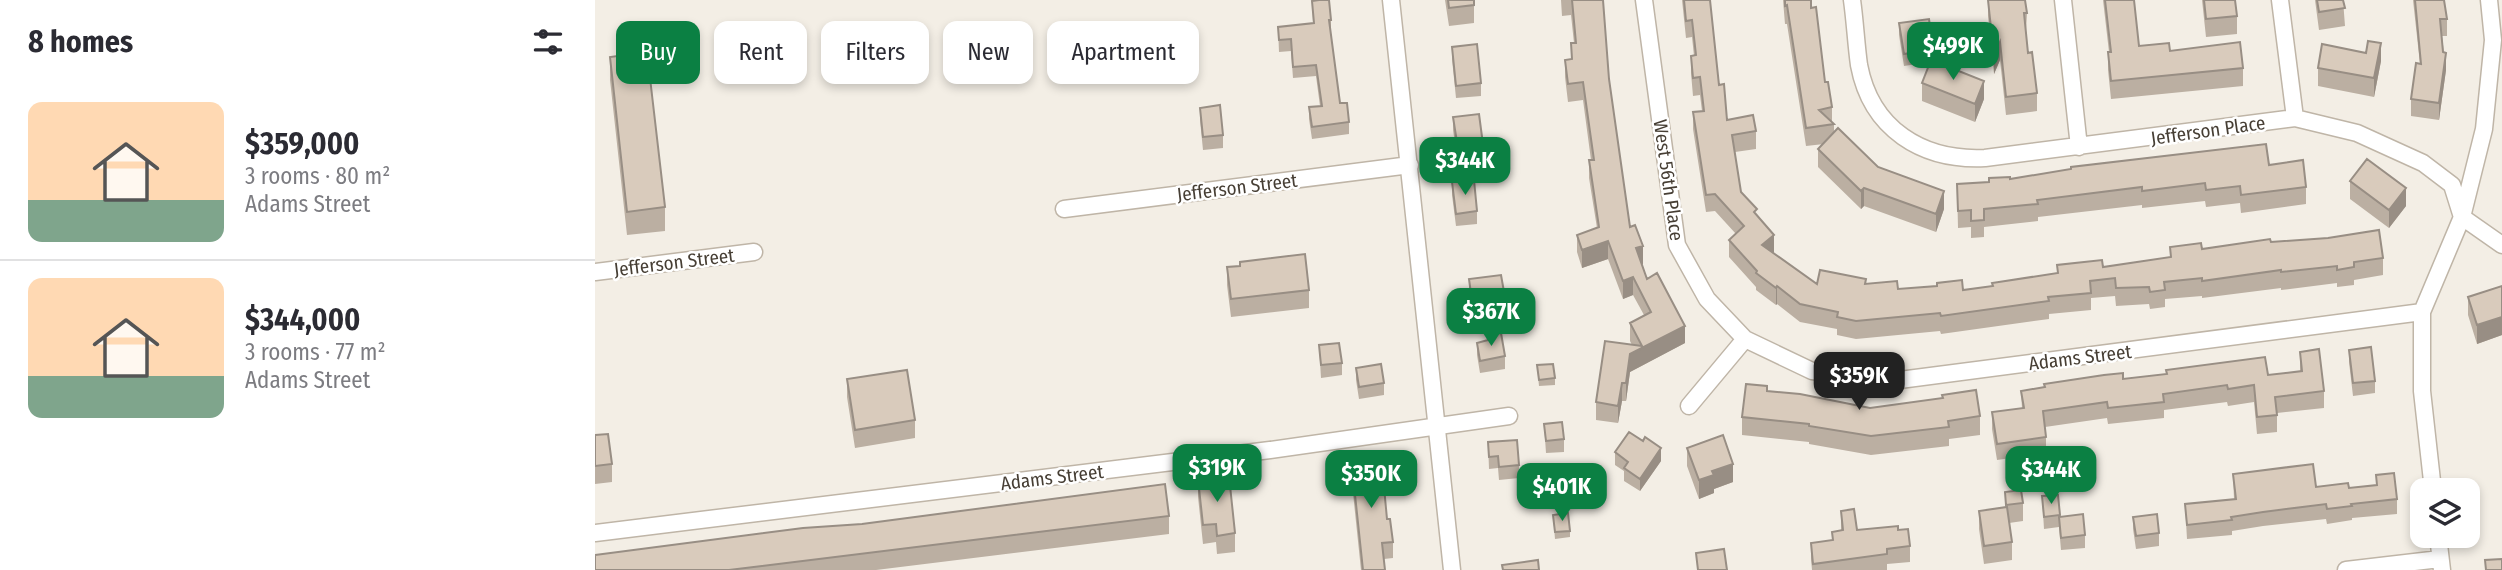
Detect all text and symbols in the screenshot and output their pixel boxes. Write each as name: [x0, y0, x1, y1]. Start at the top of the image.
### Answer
chip: Buy: [616, 21, 700, 84]
chip: Rent: [714, 21, 807, 84]
chip: Filters: [821, 21, 929, 84]
chip: New: [943, 21, 1033, 84]
chip: Apartment: [1047, 21, 1199, 84]
pin: $499K: [1904, 22, 2002, 82]
icon: filters: [529, 23, 567, 61]
text: 8 homes: [28, 24, 133, 60]
text: $499K: [1923, 31, 1983, 59]
street label: Jefferson Place: [2149, 111, 2267, 150]
street label: West 56th Place: [1649, 118, 1688, 242]
text: $359,000: [245, 126, 359, 162]
icon: home: [84, 130, 168, 214]
pin: $344K: [1416, 138, 1514, 197]
text: $344K: [1435, 146, 1495, 174]
text: 3 rooms · 80 m²: [245, 162, 390, 190]
street label: Jefferson Street: [1176, 169, 1299, 206]
text: Adams Street: [245, 190, 370, 218]
street label: Jefferson Street: [613, 244, 736, 281]
pin: $367K: [1442, 288, 1540, 348]
text: $367K: [1462, 297, 1520, 325]
text: $344,000: [245, 302, 360, 338]
icon: home: [84, 306, 168, 390]
text: 3 rooms · 77 m²: [245, 338, 386, 366]
street label: Adams Street: [2027, 340, 2134, 375]
pin: $359K: [1810, 352, 1908, 412]
text: $359K: [1830, 361, 1888, 389]
text: Adams Street: [245, 366, 370, 394]
pin: $319K: [1168, 444, 1266, 504]
pin: $344K: [2002, 447, 2100, 506]
pin: $350K: [1322, 450, 1420, 510]
text: $319K: [1189, 453, 1245, 481]
text: $344K: [2021, 455, 2081, 483]
text: $350K: [1341, 459, 1401, 487]
street label: Adams Street: [999, 460, 1106, 495]
pin: $401K: [1513, 463, 1611, 523]
text: $401K: [1533, 472, 1591, 500]
map controls: [2410, 478, 2480, 548]
button: layers: [2410, 478, 2480, 548]

